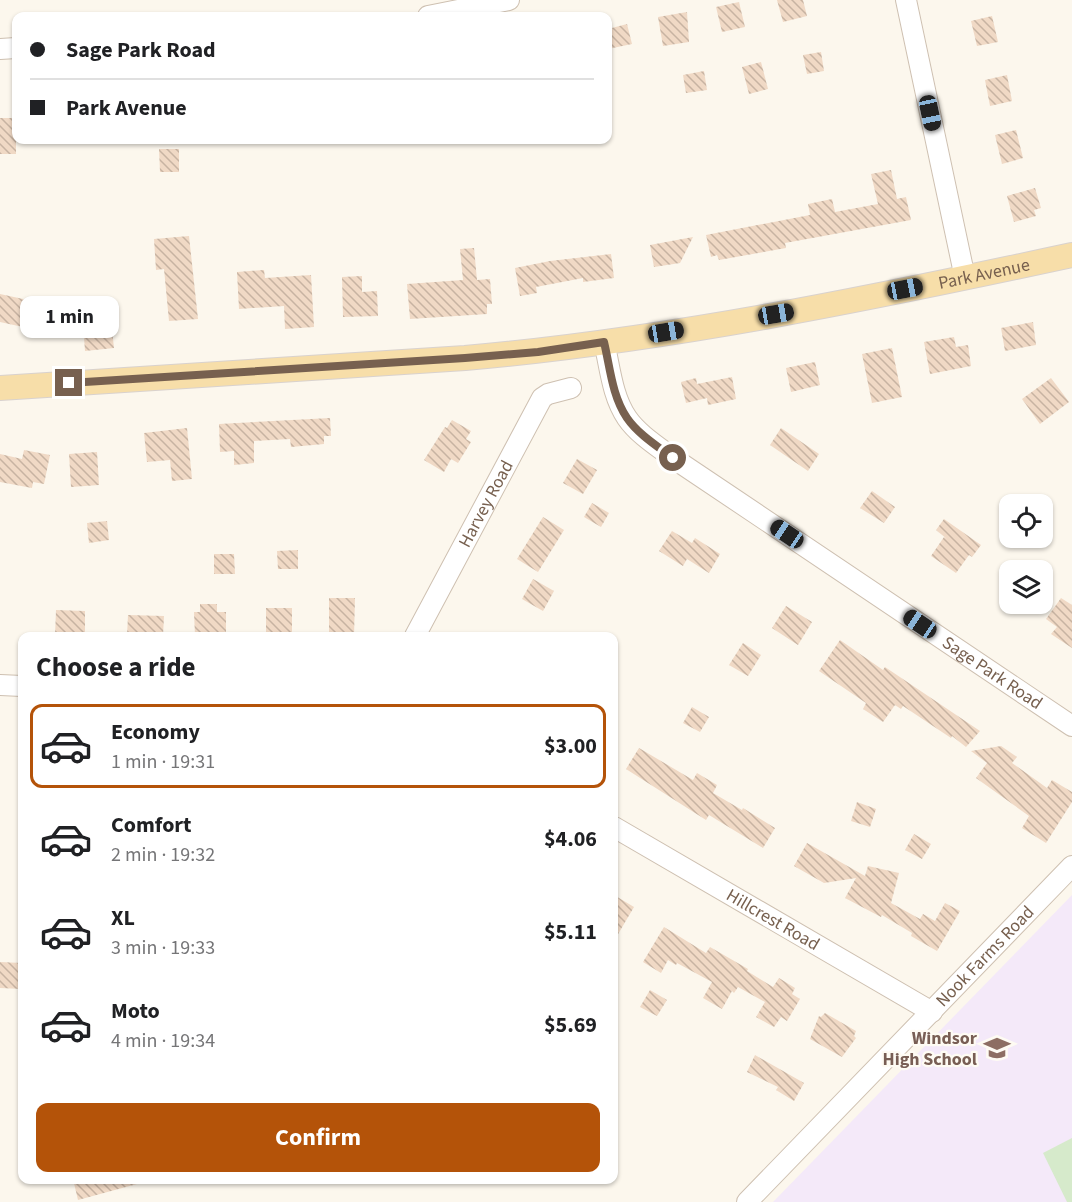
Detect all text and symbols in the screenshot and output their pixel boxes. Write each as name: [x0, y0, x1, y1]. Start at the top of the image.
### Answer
text: Sage Park Road: [66, 34, 216, 66]
text: Park Avenue: [66, 92, 187, 124]
car: [917, 94, 943, 132]
street label: Park Avenue: [936, 252, 1032, 296]
car: [886, 277, 924, 301]
callout: 1 min: [20, 296, 118, 338]
car: [757, 302, 795, 326]
text: 1 min: [45, 303, 94, 331]
car: [647, 320, 685, 344]
route end: [55, 369, 82, 396]
route start: [659, 444, 686, 471]
street label: Harvey Road: [453, 456, 520, 552]
map controls: [999, 494, 1053, 614]
button: locate: [999, 494, 1053, 548]
car: [767, 516, 807, 552]
button: layers: [999, 560, 1053, 614]
car: [900, 606, 940, 642]
street label: Sage Park Road: [937, 630, 1047, 716]
text: Choose a ride: [36, 648, 196, 687]
text: Economy: [111, 716, 200, 748]
icon: car: [39, 719, 93, 773]
text: $3.00: [544, 730, 597, 762]
text: 1 min · 19:31: [111, 748, 215, 776]
text: Comfort: [111, 809, 192, 841]
icon: car: [39, 812, 93, 866]
text: $4.06: [544, 823, 597, 855]
text: 2 min · 19:32: [111, 841, 215, 869]
street label: Hillcrest Road: [721, 883, 824, 957]
street label: Nook Farms Road: [930, 900, 1040, 1013]
text: XL: [111, 902, 135, 934]
icon: car: [39, 905, 93, 959]
text: $5.11: [544, 916, 597, 948]
text: 3 min · 19:33: [111, 934, 215, 962]
text: Moto: [111, 995, 160, 1027]
icon: car: [39, 998, 93, 1052]
text: $5.69: [544, 1009, 597, 1041]
place label: Windsor High School: [883, 1026, 978, 1072]
text: 4 min · 19:34: [111, 1027, 215, 1055]
school or university icon: Windsor High School: [982, 1033, 1012, 1063]
button: Confirm: [36, 1103, 600, 1172]

